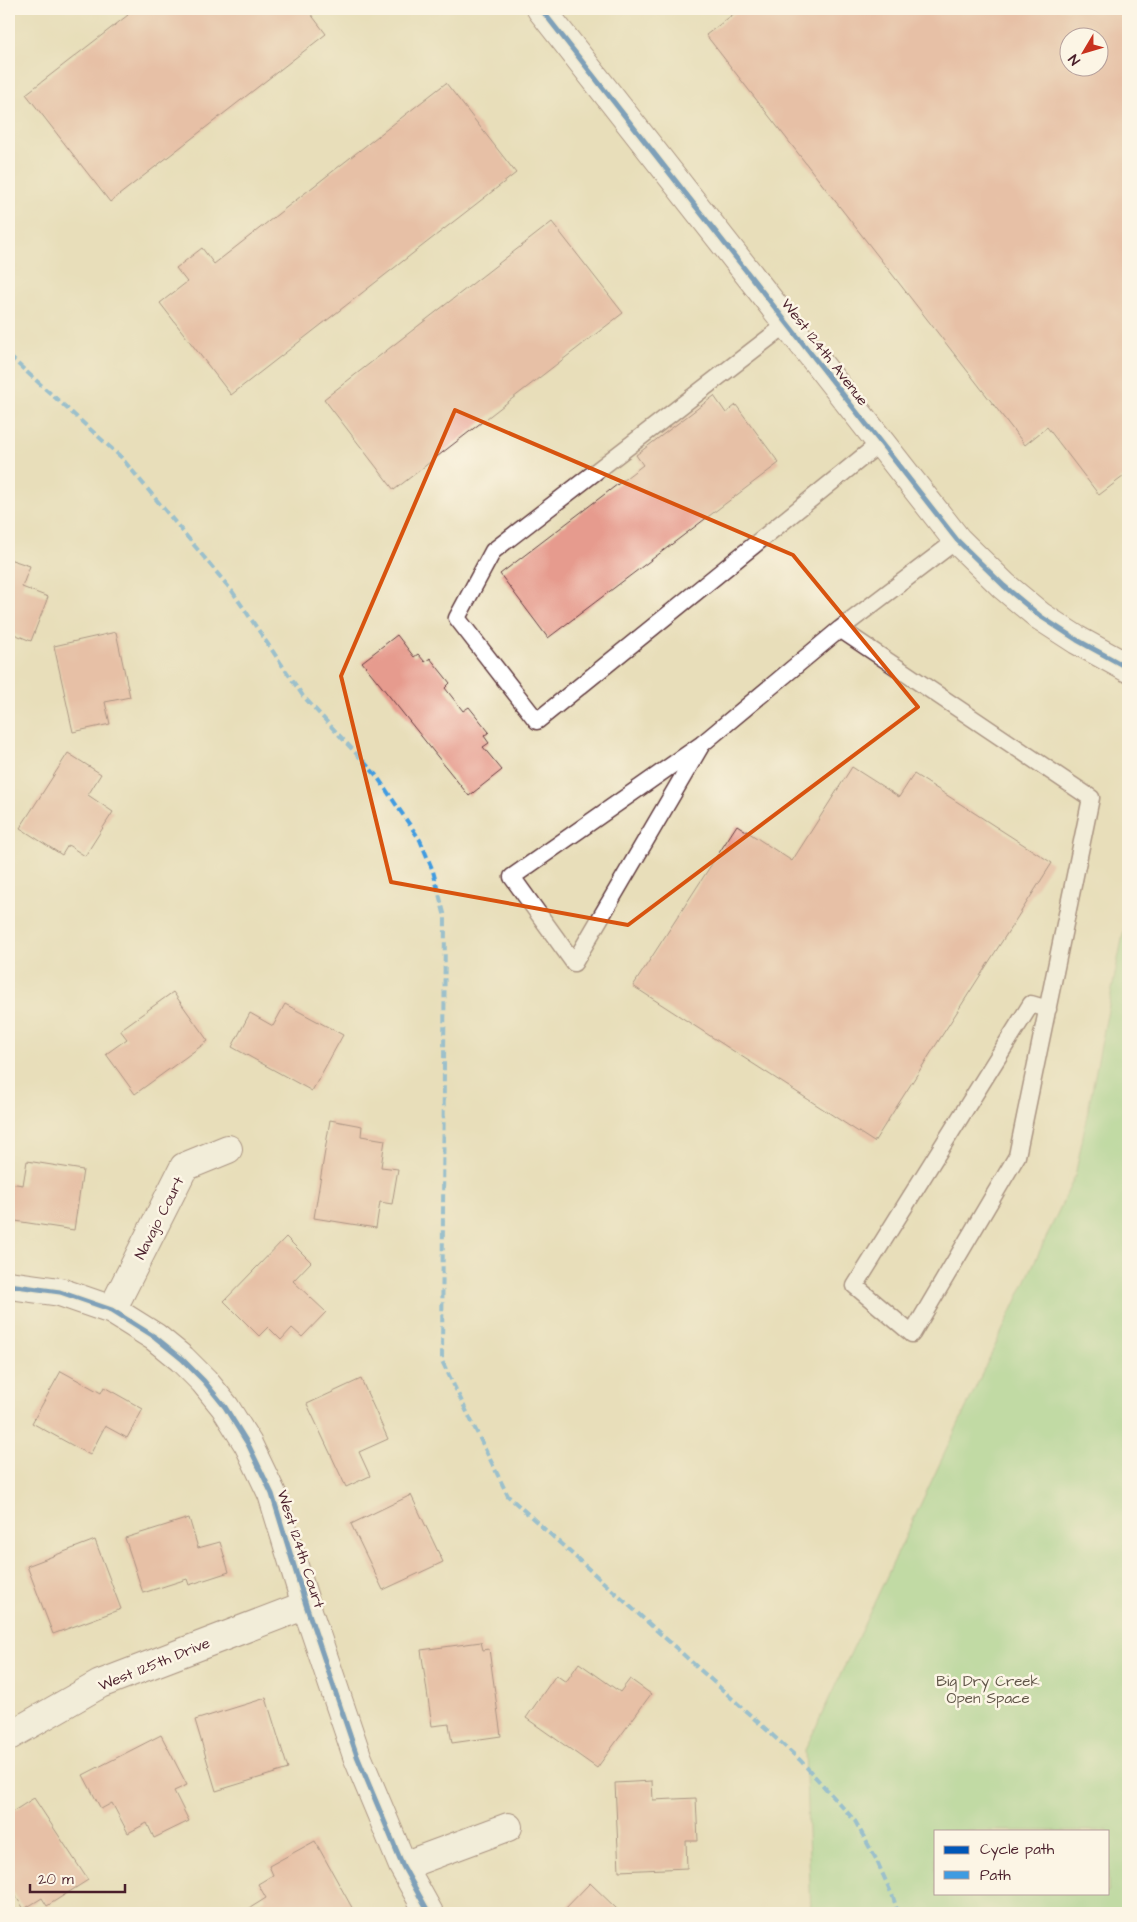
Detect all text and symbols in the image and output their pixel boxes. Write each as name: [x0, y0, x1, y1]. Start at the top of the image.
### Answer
north arrow: [1060, 28, 1110, 78]
text: N: [1064, 50, 1085, 69]
street label: West 124th Avenue: [776, 294, 873, 410]
street label: Navajo Court: [130, 1173, 189, 1263]
street label: West 124th Court: [272, 1487, 330, 1611]
street label: West 125th Drive: [95, 1633, 213, 1696]
park label: Big Dry Creek Open Space: [936, 1671, 1040, 1709]
legend: [934, 1830, 1110, 1894]
text: Cycle path: [980, 1839, 1055, 1861]
scale bar: [30, 1862, 125, 1894]
text: Path: [980, 1865, 1011, 1886]
text: 20 m: [38, 1869, 74, 1890]

